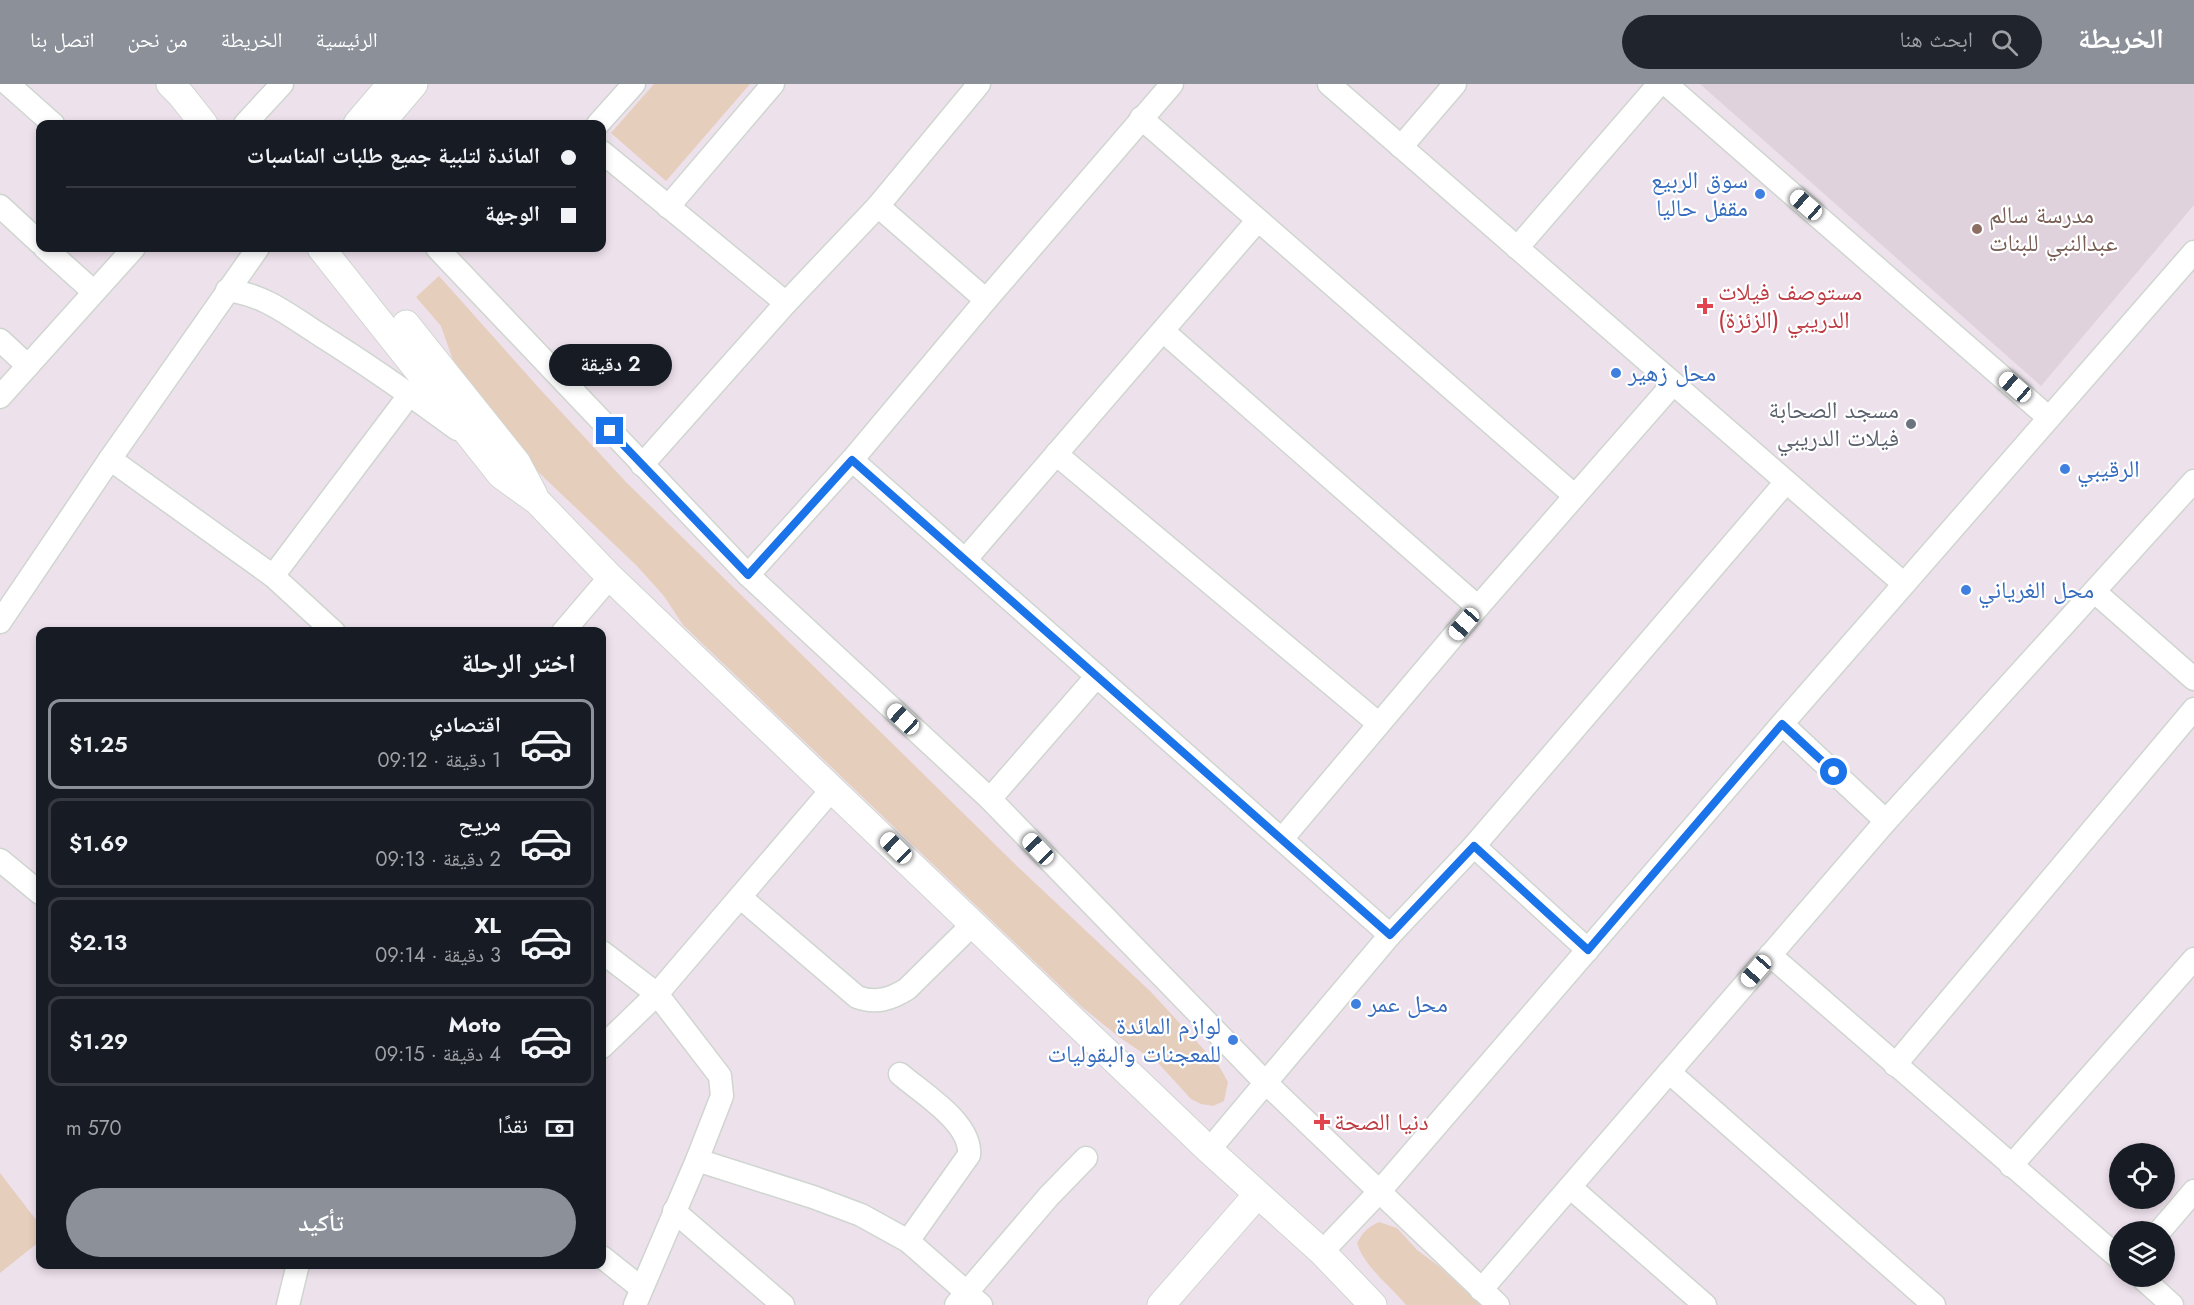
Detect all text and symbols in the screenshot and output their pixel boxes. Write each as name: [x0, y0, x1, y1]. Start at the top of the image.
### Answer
search box: [1622, 15, 2042, 69]
text: الخريطة: [2078, 18, 2164, 59]
text: ابحث هنا: [1899, 23, 1973, 55]
text: اتصل بنا: [30, 25, 94, 55]
text: من نحن: [127, 25, 188, 55]
text: الخريطة: [221, 25, 283, 55]
text: الرئيسية: [316, 25, 378, 55]
icon: search: [1988, 26, 2021, 59]
text: المائدة لتلبية جميع طلبات المناسبات: [247, 139, 540, 171]
place label: سوق الربيع مقفل حاليا: [1651, 162, 1748, 225]
car: [1787, 186, 1825, 224]
marker: سوق الربيع مقفل حاليا: [1753, 187, 1767, 201]
text: الوجهة: [485, 197, 540, 229]
place label: مدرسة سالم عبدالنبي للبنات: [1989, 197, 2118, 262]
marker: مدرسة سالم عبدالنبي للبنات: [1970, 222, 1984, 236]
place label: مستوصف فيلات الدريبي (الزئزة): [1718, 274, 1862, 339]
marker: مستوصف فيلات الدريبي (الزئزة): [1696, 297, 1714, 315]
callout: 2 دقيقة: [548, 344, 672, 386]
text: 2 دقيقة: [580, 350, 641, 379]
place label: محل زهير: [1627, 355, 1716, 390]
marker: محل زهير: [1609, 366, 1623, 380]
car: [1996, 368, 2034, 406]
place label: مسجد الصحابة فيلات الدريبي: [1769, 392, 1899, 457]
route end: [596, 417, 623, 444]
marker: مسجد الصحابة فيلات الدريبي: [1904, 417, 1918, 431]
place label: الرقيبي: [2077, 451, 2140, 488]
marker: الرقيبي: [2058, 462, 2072, 476]
place label: محل الغرياني: [1978, 572, 2094, 609]
marker: محل الغرياني: [1959, 583, 1973, 597]
car: [1445, 605, 1483, 643]
text: اختر الرحلة: [461, 643, 576, 682]
car: [884, 700, 922, 738]
text: اقتصادي: [429, 708, 501, 740]
icon: car: [519, 717, 573, 771]
text: $1.25: [69, 728, 128, 760]
text: 1 دقيقة · 09:12: [377, 746, 501, 775]
route start: [1820, 758, 1847, 785]
text: مريح: [458, 807, 501, 839]
icon: car: [519, 816, 573, 870]
text: $1.69: [69, 827, 128, 859]
car: [877, 829, 915, 867]
car: [1019, 830, 1057, 868]
text: 2 دقيقة · 09:13: [375, 845, 501, 874]
text: XL: [474, 909, 501, 941]
icon: car: [519, 915, 573, 969]
text: $2.13: [69, 926, 127, 958]
text: 3 دقيقة · 09:14: [375, 941, 501, 970]
car: [1737, 952, 1775, 990]
place label: محل عمر: [1367, 986, 1448, 1021]
marker: محل عمر: [1349, 997, 1363, 1011]
text: Moto: [448, 1008, 501, 1040]
place label: لوازم المائدة للمعجنات والبقوليات: [1048, 1008, 1221, 1071]
icon: car: [519, 1014, 573, 1068]
text: $1.29: [69, 1025, 128, 1057]
marker: لوازم المائدة للمعجنات والبقوليات: [1226, 1033, 1240, 1047]
text: 4 دقيقة · 09:15: [375, 1040, 501, 1069]
place label: دنيا الصحة: [1334, 1104, 1429, 1139]
text: نقدًا: [498, 1109, 528, 1141]
icon: cash: [543, 1112, 576, 1145]
text: 570 m: [66, 1114, 121, 1143]
marker: دنيا الصحة: [1315, 1115, 1329, 1129]
map controls: [2109, 1143, 2175, 1287]
button: locate: [2109, 1143, 2175, 1209]
button: تأكيد: [66, 1188, 576, 1257]
button: layers: [2109, 1221, 2175, 1287]

